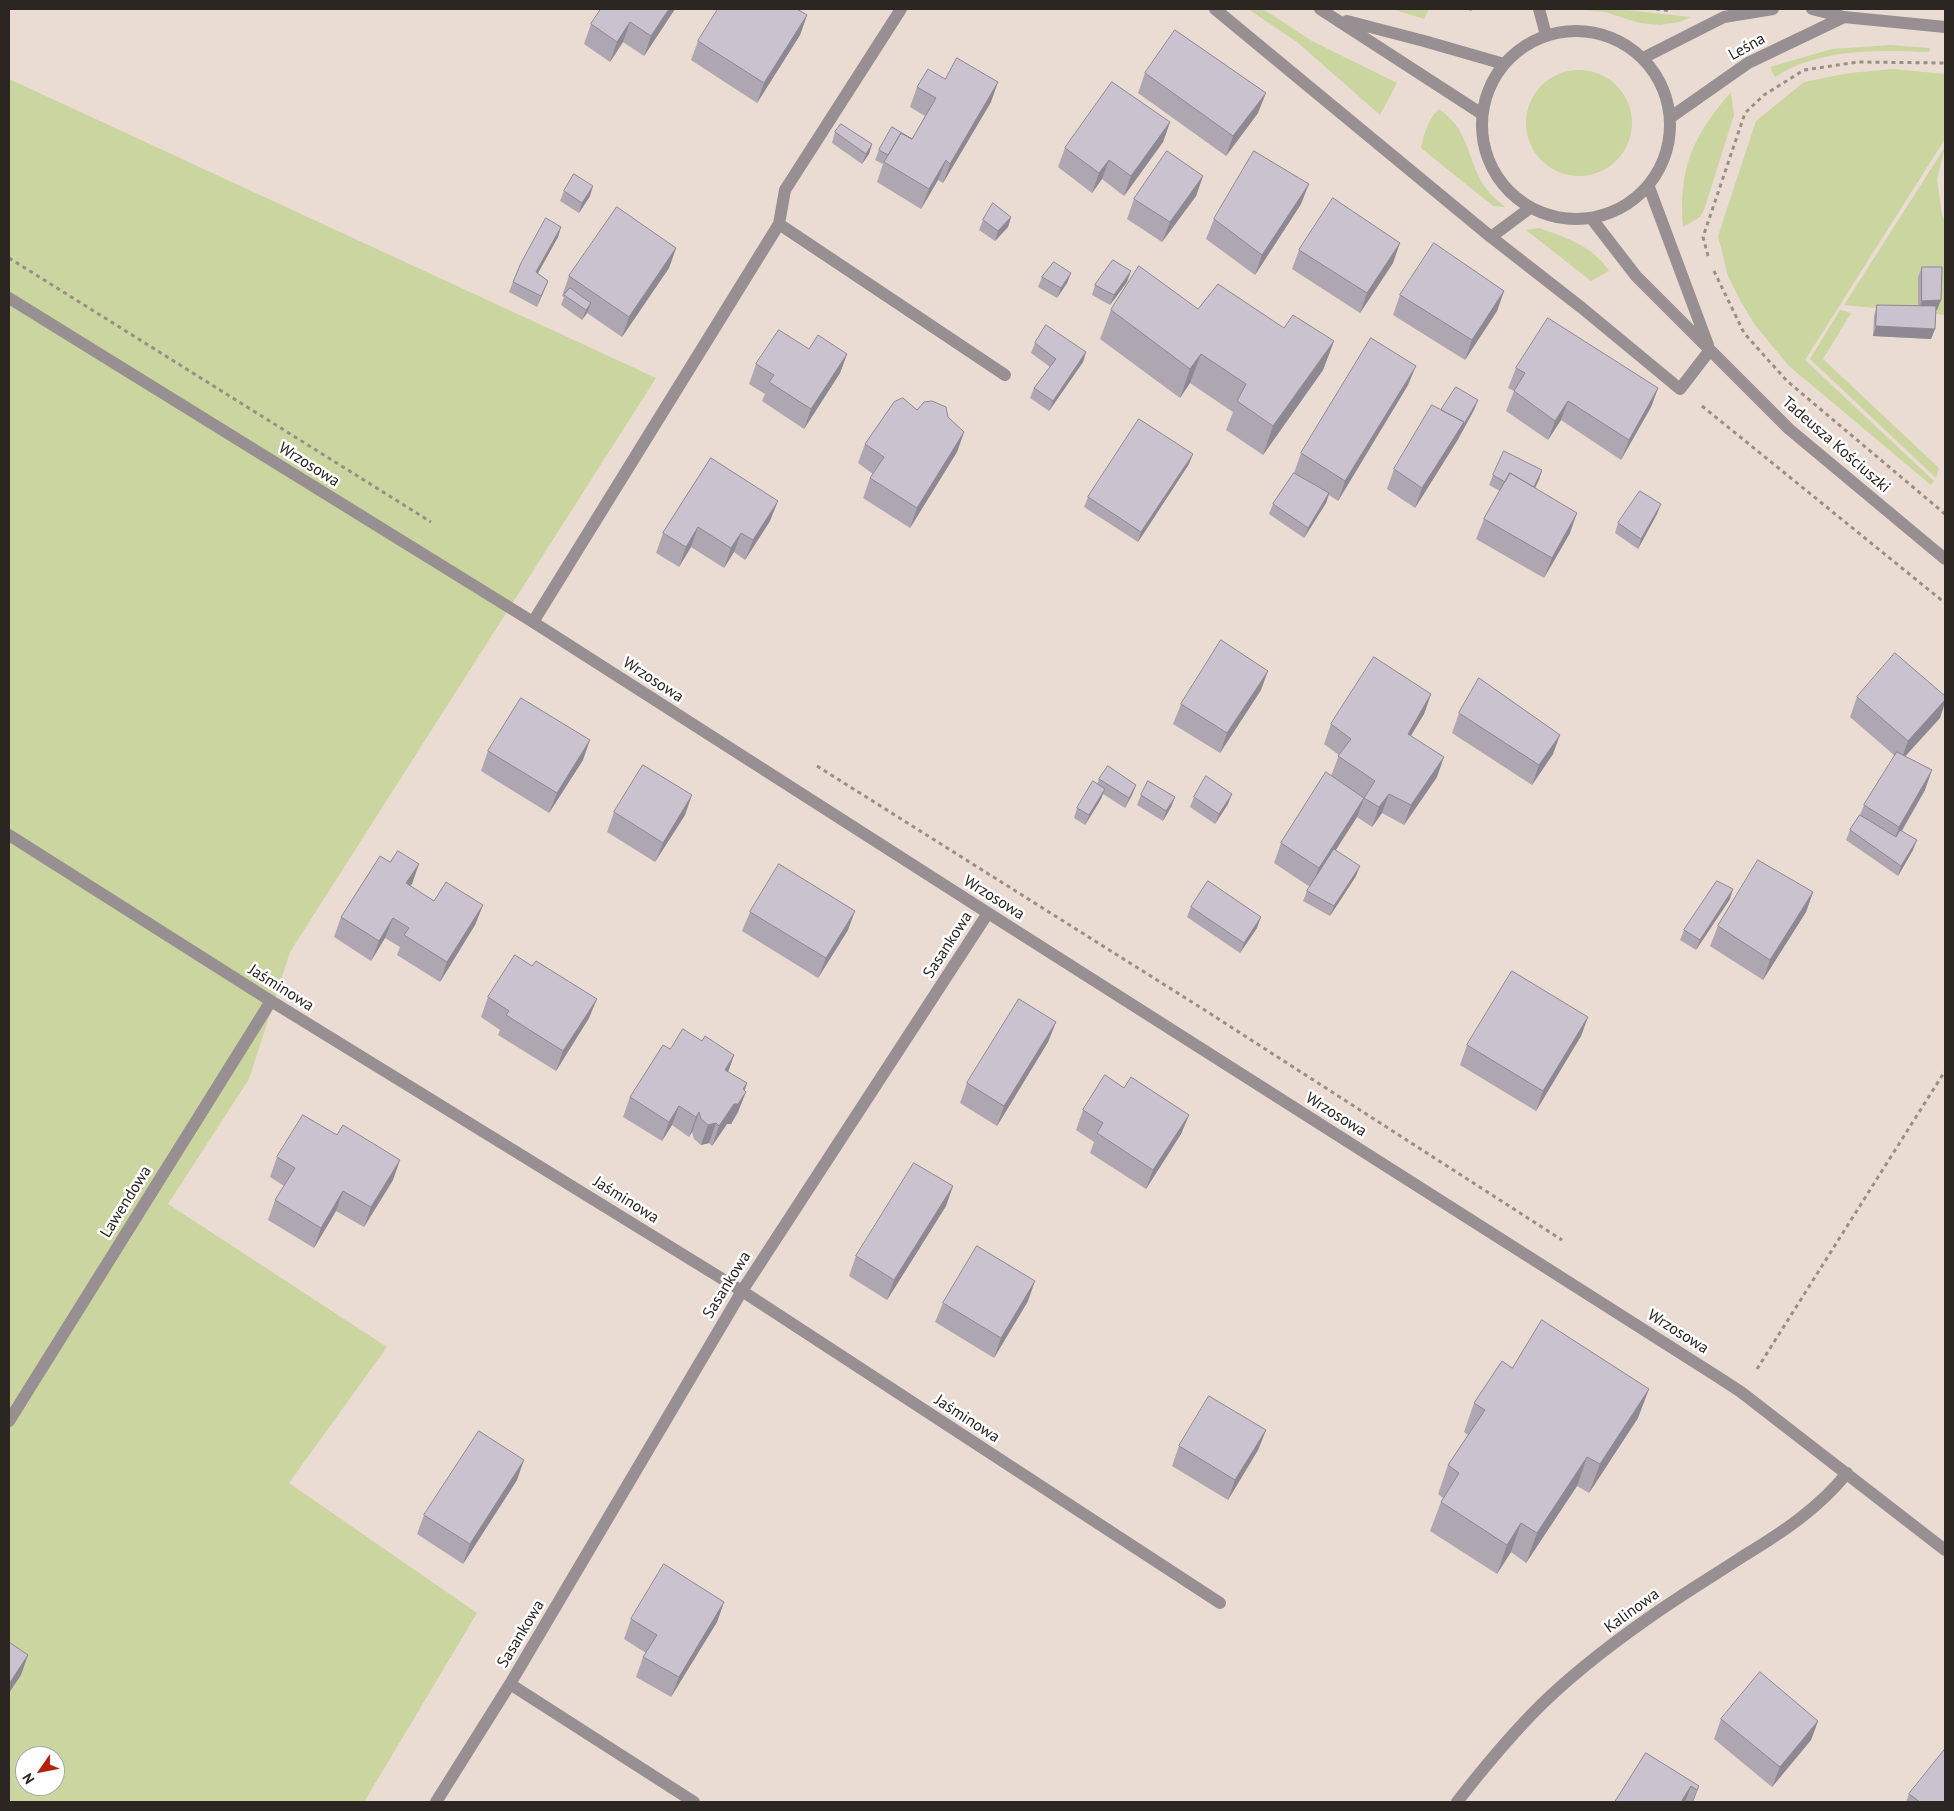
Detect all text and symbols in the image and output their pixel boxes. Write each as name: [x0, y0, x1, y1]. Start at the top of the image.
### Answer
street label: Leśna: [1725, 29, 1769, 65]
street label: Tadeusza Kościuszki: [1778, 393, 1894, 497]
street label: Wrzosowa: [275, 439, 343, 491]
street label: Wrzosowa: [619, 653, 687, 707]
street label: Wrzosowa: [960, 872, 1028, 924]
street label: Sasankowa: [919, 908, 977, 982]
street label: Jaśminowa: [245, 960, 317, 1016]
street label: Wrzosowa: [1302, 1089, 1370, 1141]
street label: Lawendowa: [96, 1163, 156, 1241]
street label: Jaśminowa: [590, 1172, 662, 1228]
street label: Sasankowa: [699, 1248, 755, 1322]
street label: Wrzosowa: [1644, 1306, 1712, 1358]
street label: Jaśminowa: [931, 1391, 1003, 1447]
street label: Kalinowa: [1601, 1585, 1663, 1637]
street label: Sasankowa: [493, 1597, 549, 1671]
north arrow: [15, 1746, 65, 1796]
text: N: [18, 1770, 38, 1787]

